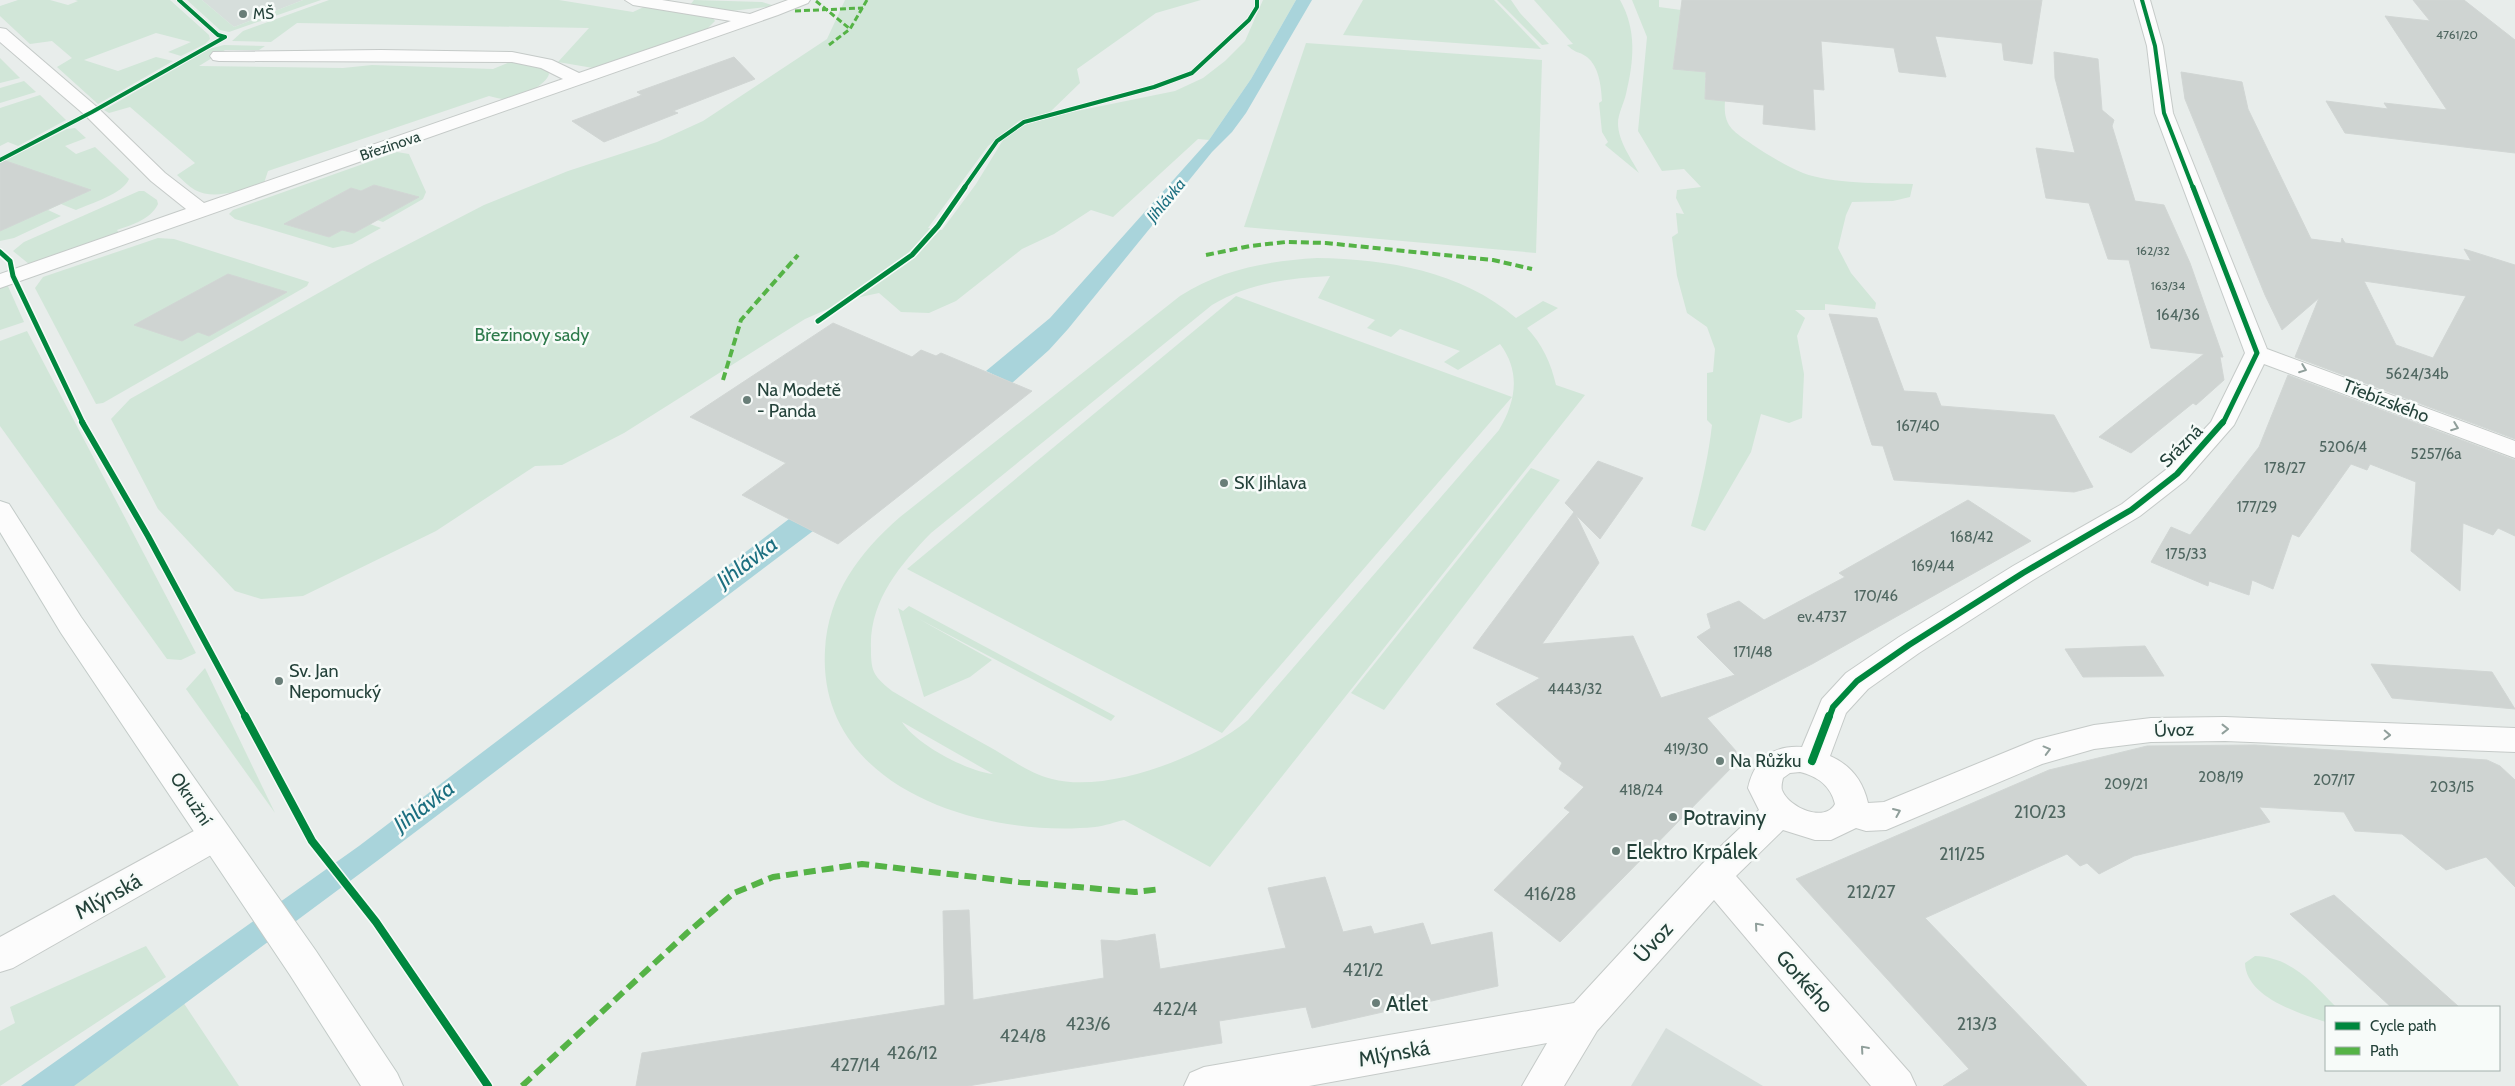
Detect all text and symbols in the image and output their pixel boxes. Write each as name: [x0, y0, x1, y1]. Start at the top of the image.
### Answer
place label: MŠ: [253, 4, 274, 23]
marker: MŠ: [237, 8, 249, 20]
house number: 4761/20: [2436, 27, 2478, 42]
street label: Březinova: [357, 127, 423, 165]
water label: Jihlávka: [1141, 175, 1189, 227]
house number: 162/32: [2136, 243, 2170, 258]
house number: 163/34: [2151, 278, 2185, 293]
house number: 164/36: [2156, 306, 2200, 324]
park label: Březinovy sady: [475, 324, 589, 346]
one-way arrow: [2298, 363, 2307, 374]
house number: 5624/34b: [2385, 365, 2449, 383]
street label: Třebízského: [2340, 374, 2432, 428]
place label: Na Modetě - Panda: [757, 379, 841, 422]
marker: Na Modetě - Panda: [741, 394, 753, 406]
house number: 167/40: [1896, 417, 1940, 435]
street label: Srázná: [2155, 420, 2207, 472]
one-way arrow: [2450, 420, 2459, 431]
house number: 5206/4: [2319, 438, 2367, 456]
house number: 5257/6a: [2411, 445, 2462, 463]
house number: 178/27: [2264, 459, 2306, 477]
place label: SK Jihlava: [1234, 472, 1307, 494]
marker: SK Jihlava: [1218, 477, 1230, 489]
house number: 177/29: [2237, 498, 2277, 516]
house number: 168/42: [1950, 528, 1994, 546]
water label: Jihlávka: [710, 530, 783, 595]
house number: 175/33: [2165, 545, 2207, 563]
house number: 169/44: [1911, 557, 1955, 575]
house number: 170/46: [1854, 587, 1898, 605]
house number: ev.4737: [1797, 608, 1847, 626]
house number: 171/48: [1733, 643, 1773, 661]
place label: Sv. Jan Nepomucký: [289, 660, 381, 703]
marker: Sv. Jan Nepomucký: [273, 675, 285, 687]
house number: 4443/32: [1548, 680, 1603, 698]
street label: Úvoz: [2154, 718, 2195, 742]
one-way arrow: [2222, 724, 2229, 734]
one-way arrow: [2384, 730, 2391, 740]
house number: 419/30: [1663, 740, 1709, 758]
one-way arrow: [2042, 745, 2050, 755]
place label: Na Růžku: [1730, 750, 1801, 772]
marker: Na Růžku: [1714, 755, 1726, 767]
street label: Okružní: [165, 768, 217, 830]
house number: 208/19: [2198, 768, 2244, 786]
house number: 207/17: [2313, 771, 2356, 789]
water label: Jihlávka: [387, 774, 460, 839]
house number: 209/21: [2104, 775, 2148, 793]
house number: 203/15: [2430, 778, 2474, 796]
house number: 418/24: [1619, 781, 1663, 799]
house number: 210/23: [2014, 801, 2066, 823]
place label: Potraviny: [1683, 805, 1767, 830]
one-way arrow: [1892, 807, 1901, 818]
marker: Potraviny: [1667, 811, 1679, 823]
place label: Elektro Krpálek: [1626, 839, 1758, 864]
house number: 211/25: [1939, 843, 1985, 865]
marker: Elektro Krpálek: [1610, 845, 1622, 857]
street label: Mlýnská: [70, 868, 146, 924]
house number: 212/27: [1846, 881, 1896, 903]
house number: 416/28: [1524, 883, 1576, 905]
street label: Úvoz: [1628, 916, 1678, 968]
one-way arrow: [1755, 923, 1764, 932]
street label: Gorkého: [1771, 945, 1839, 1017]
house number: 421/2: [1343, 959, 1383, 981]
place label: Atlet: [1386, 991, 1428, 1016]
marker: Atlet: [1370, 997, 1382, 1009]
house number: 422/4: [1153, 998, 1197, 1020]
legend: [2325, 1006, 2500, 1071]
house number: 423/6: [1065, 1013, 1111, 1035]
house number: 213/3: [1957, 1013, 1997, 1035]
text: Cycle path: [2370, 1017, 2436, 1035]
house number: 424/8: [1000, 1025, 1046, 1047]
street label: Mlýnská: [1356, 1034, 1432, 1072]
house number: 426/12: [886, 1042, 938, 1064]
text: Path: [2370, 1042, 2399, 1060]
one-way arrow: [1861, 1046, 1870, 1055]
house number: 427/14: [830, 1054, 880, 1076]

